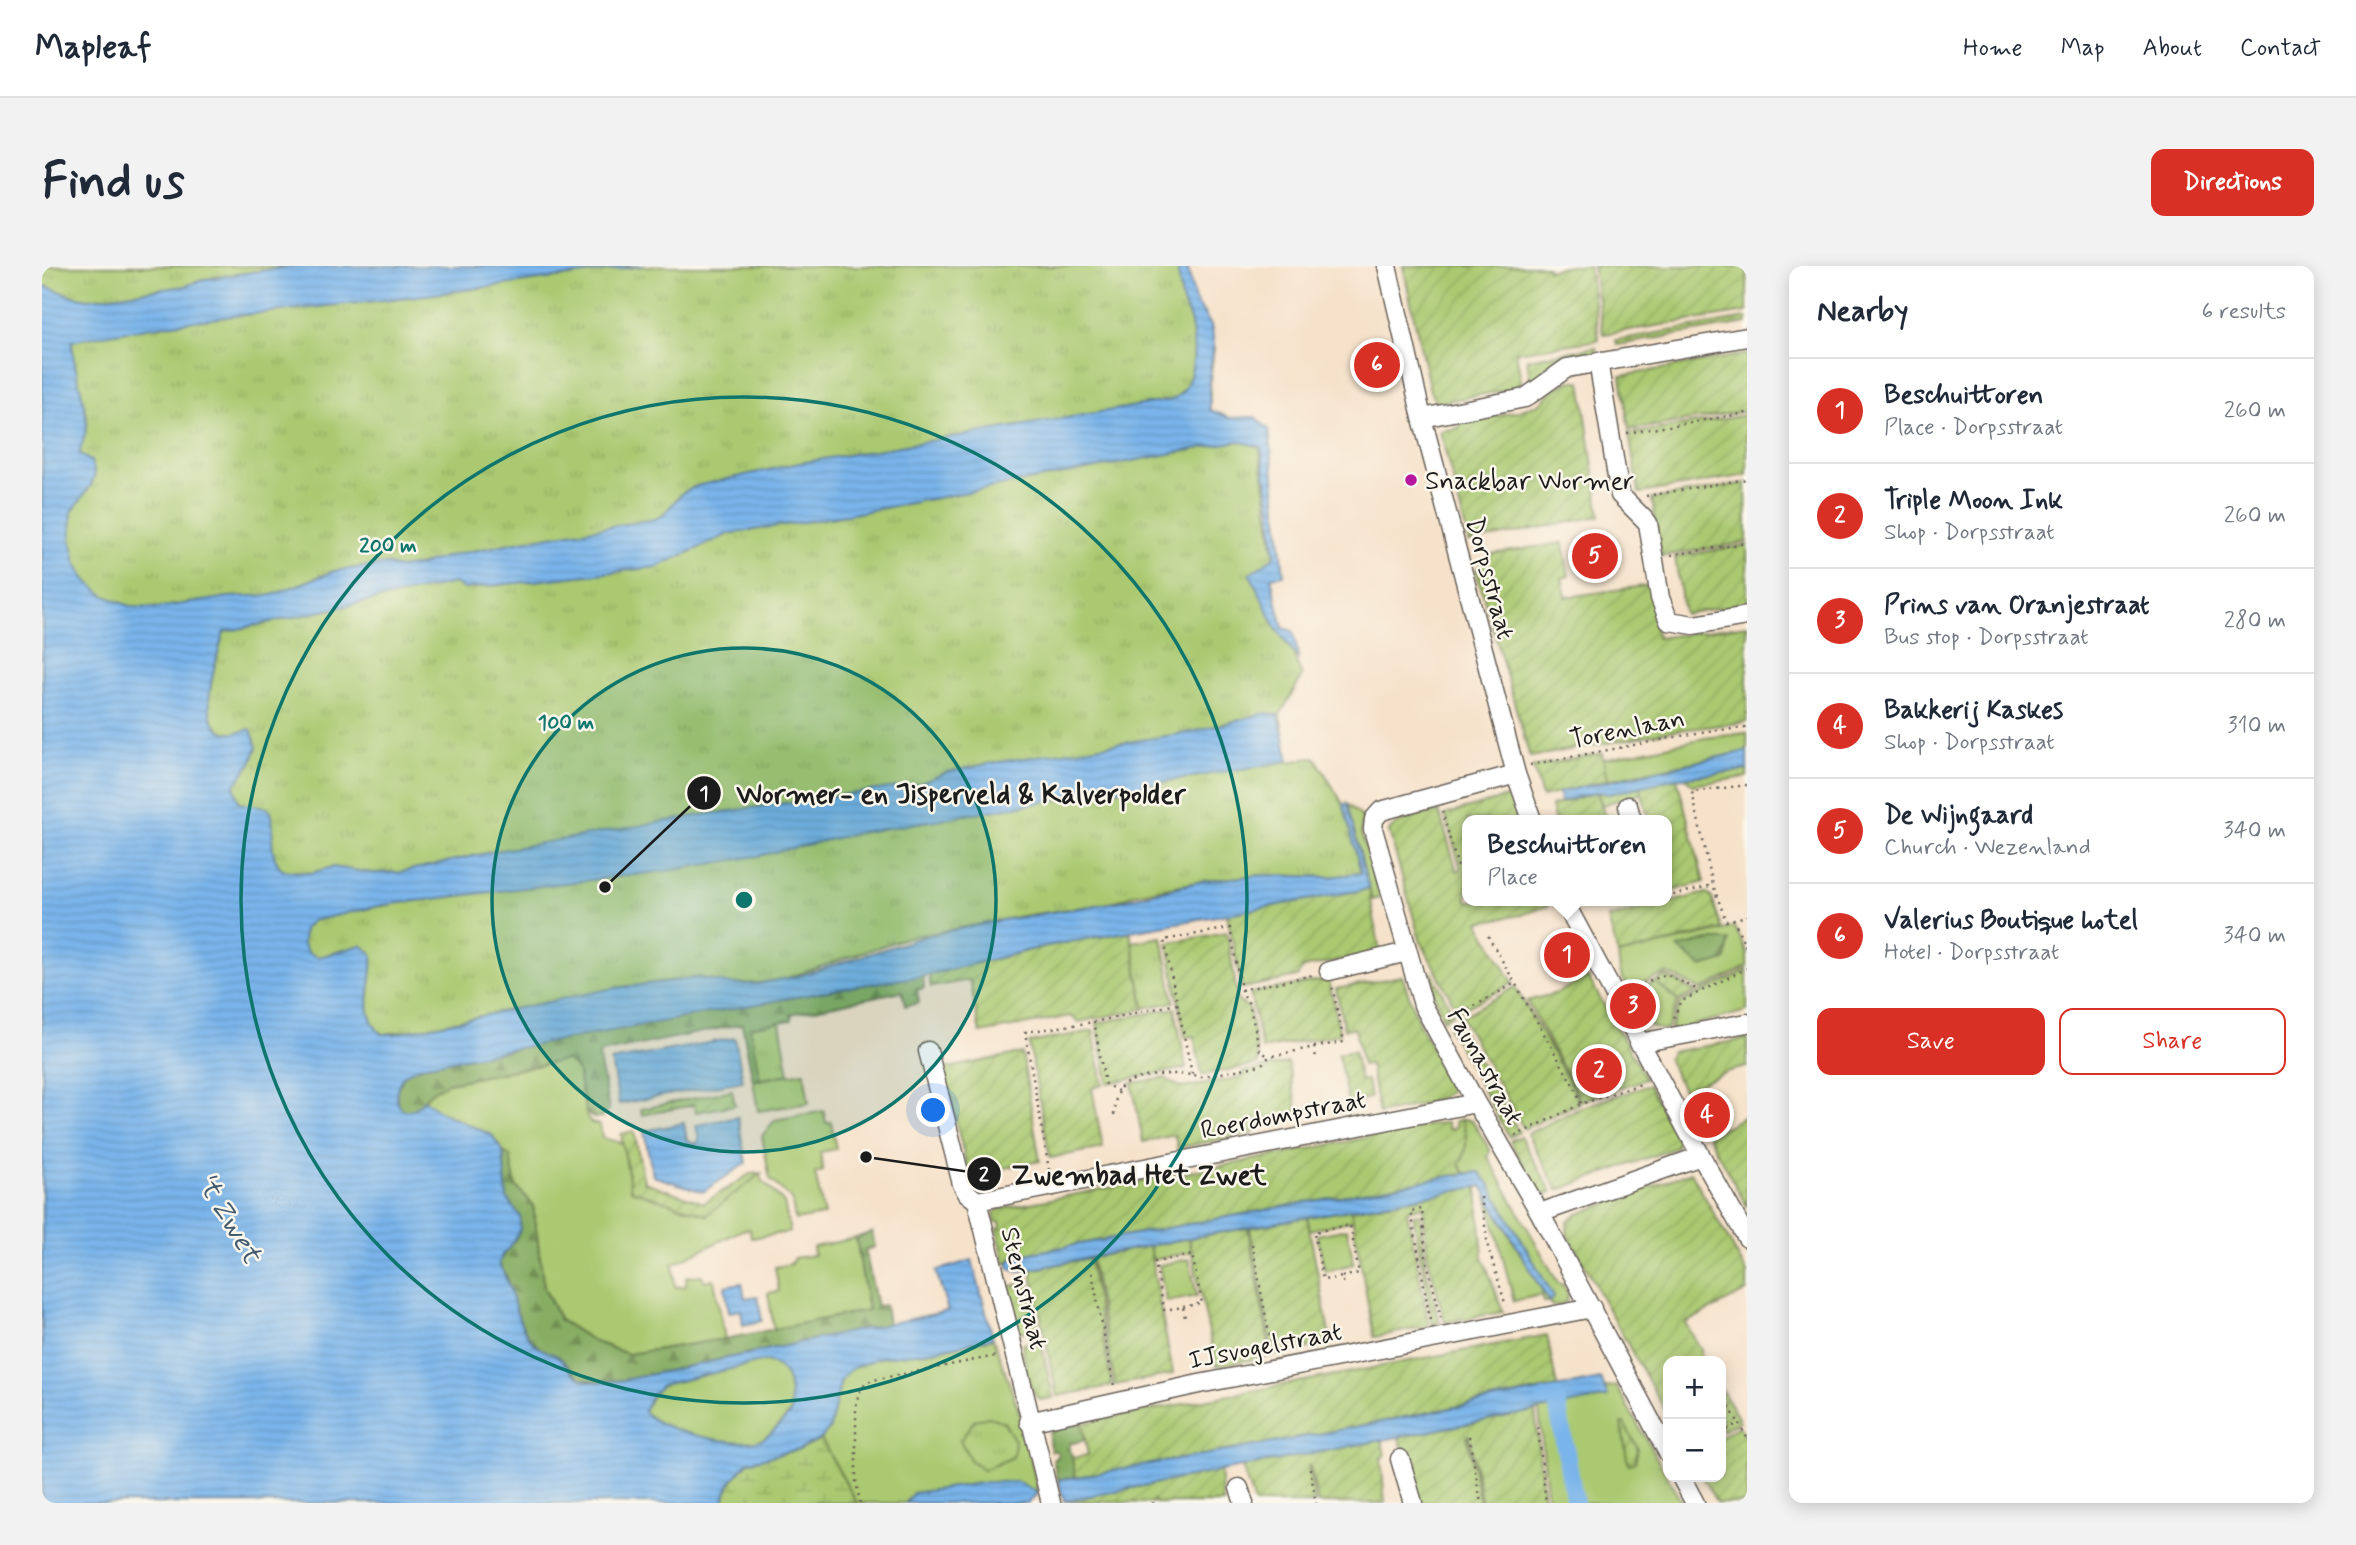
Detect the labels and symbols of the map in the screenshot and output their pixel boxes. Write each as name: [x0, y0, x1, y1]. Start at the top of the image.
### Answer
pin: 6: [1354, 339, 1400, 391]
place label: Snackbar Wormer: [1425, 465, 1634, 499]
marker: Snackbar Wormer: [1403, 472, 1419, 488]
street label: Dorpsstraat: [1456, 514, 1522, 643]
pin: 5: [1572, 530, 1618, 582]
text: 200 m: [359, 532, 417, 560]
street label: Torenlaan: [1567, 702, 1688, 758]
text: 100 m: [538, 709, 594, 737]
callout: Wormer- en Jisperveld & Kalverpolder: [687, 769, 1200, 818]
text: Wormer- en Jisperveld & Kalverpolder: [736, 777, 1187, 814]
text: 1: [699, 780, 709, 808]
centre of rings: [732, 888, 756, 912]
pin: 1: [1544, 929, 1590, 981]
pin: 3: [1610, 980, 1656, 1032]
street label: Faunastraat: [1438, 1002, 1530, 1132]
pin: 2: [1576, 1045, 1622, 1097]
street label: Roerdompstraat: [1198, 1083, 1369, 1149]
pin: 4: [1684, 1089, 1730, 1141]
your location: [916, 1093, 950, 1127]
callout: Zwembad Het Zwet: [967, 1149, 1276, 1198]
text: Zwembad Het Zwet: [1011, 1158, 1267, 1195]
text: 2: [979, 1161, 990, 1189]
water label: 't Zwet: [187, 1166, 270, 1271]
street label: Sternstraat: [991, 1224, 1055, 1353]
street label: IJsvogelstraat: [1186, 1315, 1345, 1378]

